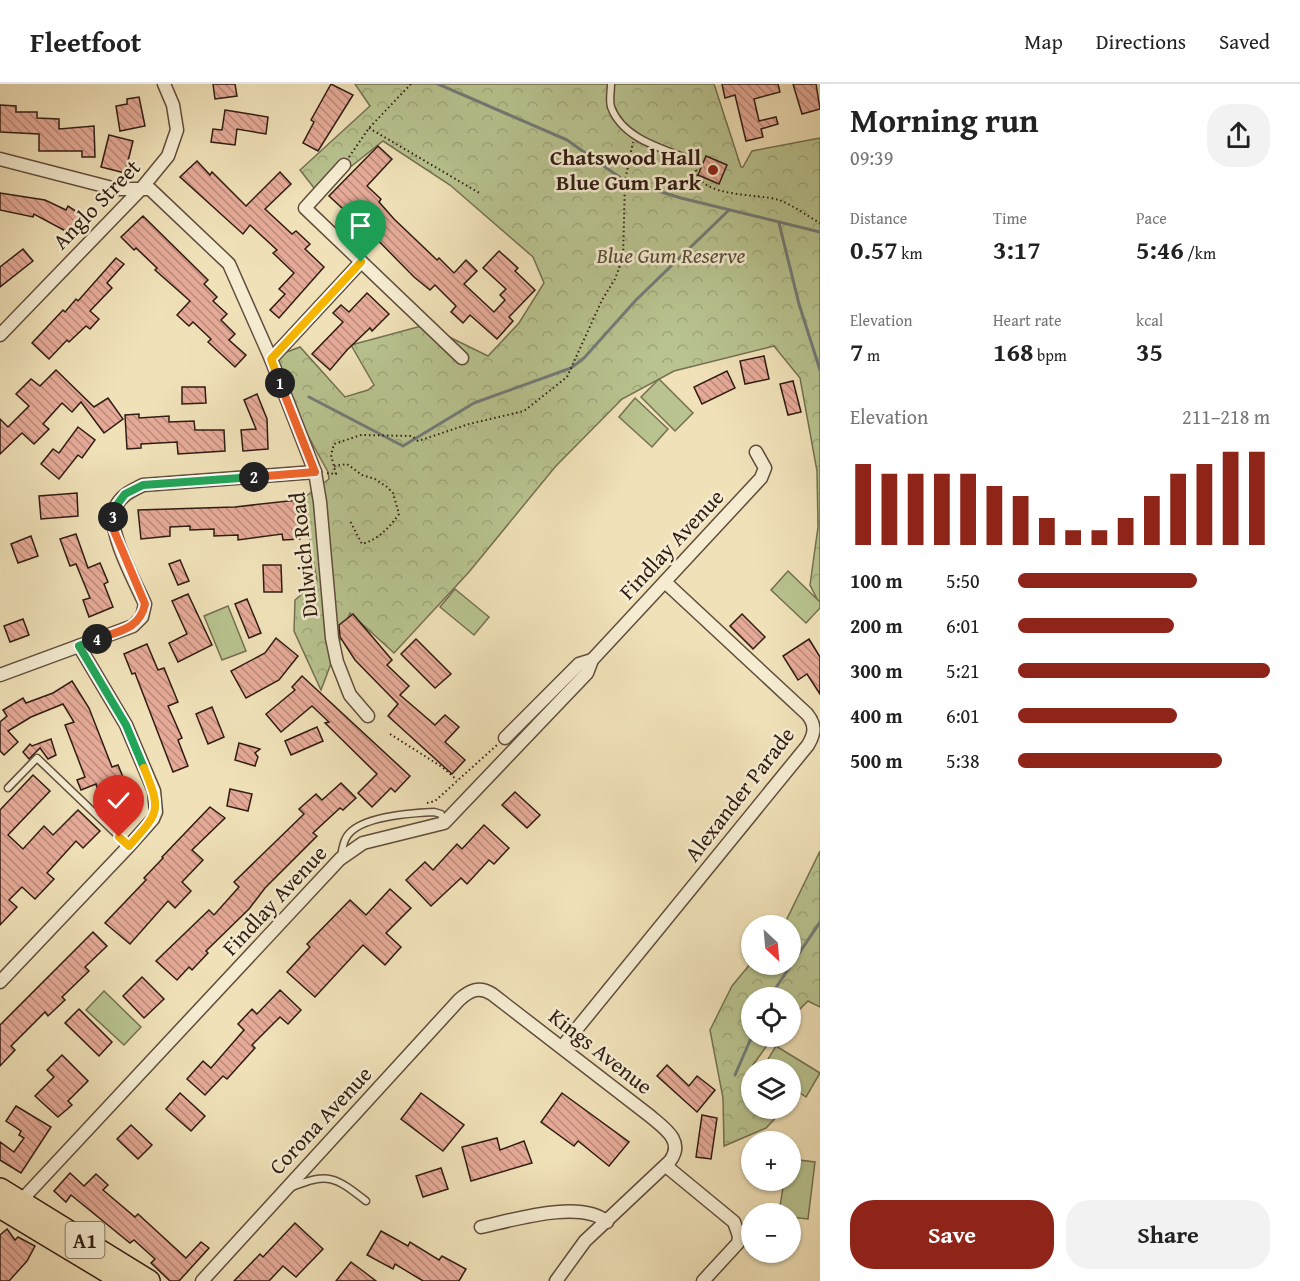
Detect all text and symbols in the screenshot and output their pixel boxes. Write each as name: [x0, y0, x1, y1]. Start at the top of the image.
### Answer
text: Fleetfoot: [30, 21, 141, 62]
text: Map: [1024, 26, 1063, 57]
text: Directions: [1096, 26, 1186, 57]
text: Saved: [1219, 26, 1270, 57]
text: Morning run: [850, 96, 1039, 144]
button: share: [1207, 104, 1270, 167]
place label: Chatswood Hall Blue Gum Park: [550, 141, 701, 198]
text: 09:39: [850, 143, 893, 172]
street label: Anglo Street: [45, 152, 147, 256]
marker: Chatswood Hall Blue Gum Park: [706, 163, 720, 177]
pin: [335, 200, 386, 262]
text: Distance: [850, 206, 907, 230]
text: Time: [993, 206, 1027, 230]
text: Pace: [1136, 206, 1167, 230]
icon: arrive: [344, 209, 377, 242]
text: 0.57: [850, 230, 898, 269]
text: 3:17: [993, 230, 1041, 269]
text: 5:46: [1136, 230, 1184, 269]
park label: Blue Gum Reserve: [596, 239, 746, 271]
text: km: [898, 241, 922, 265]
text: /km: [1184, 241, 1216, 265]
text: Elevation: [850, 308, 913, 332]
text: Heart rate: [993, 308, 1062, 332]
text: kcal: [1136, 308, 1163, 332]
text: 7: [850, 332, 863, 371]
text: 168: [993, 332, 1033, 371]
text: 35: [1136, 332, 1163, 371]
text: m: [863, 343, 880, 367]
text: bpm: [1033, 343, 1067, 367]
pin: 1: [265, 368, 295, 398]
text: 1: [276, 371, 284, 395]
text: Elevation: [850, 402, 928, 431]
text: 211–218 m: [1182, 402, 1270, 431]
pin: 2: [239, 462, 269, 492]
text: 2: [250, 465, 258, 489]
street label: Findlay Avenue: [611, 482, 731, 606]
street label: Dulwich Road: [280, 490, 325, 619]
pin: 3: [98, 502, 128, 532]
text: 3: [109, 505, 117, 529]
text: 100 m: [850, 566, 903, 595]
text: 5:50: [946, 566, 980, 595]
text: 200 m: [850, 611, 903, 640]
text: 6:01: [946, 611, 980, 640]
pin: 4: [82, 624, 112, 654]
text: 4: [93, 627, 101, 651]
text: 300 m: [850, 656, 903, 685]
text: 5:21: [946, 656, 980, 685]
text: 400 m: [850, 701, 903, 730]
text: 6:01: [946, 701, 980, 730]
street label: Alexander Parade: [676, 720, 802, 868]
text: 500 m: [850, 746, 903, 775]
text: 5:38: [946, 746, 980, 775]
pin: [93, 775, 144, 837]
icon: check: [102, 784, 135, 817]
street label: Findlay Avenue: [214, 838, 334, 962]
north arrow: [741, 915, 801, 975]
map controls: [741, 915, 801, 1263]
button: locate: [741, 987, 801, 1047]
street label: Kings Avenue: [542, 1000, 660, 1102]
street label: Corona Avenue: [261, 1058, 379, 1182]
button: layers: [741, 1059, 801, 1119]
button: +: [741, 1131, 801, 1191]
button: Save: [850, 1200, 1054, 1269]
button: Share: [1066, 1200, 1270, 1269]
button: −: [741, 1203, 801, 1263]
road number: A1: [66, 1222, 104, 1258]

